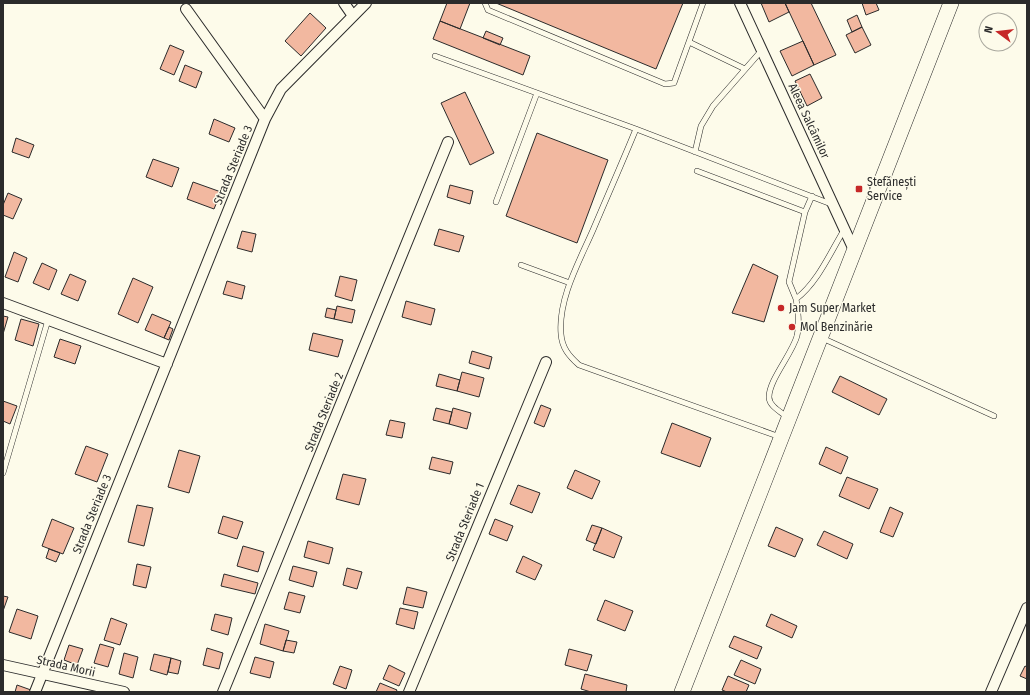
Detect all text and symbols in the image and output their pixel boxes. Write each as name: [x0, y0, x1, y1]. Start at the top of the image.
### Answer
north arrow: [978, 12, 1018, 52]
text: N: [982, 25, 996, 34]
street label: Aleea Salcâmilor: [785, 81, 833, 162]
street label: Strada Steriade 3: [211, 123, 255, 207]
place label: Ștefănești Service: [867, 175, 916, 203]
marker: Ștefănești Service: [854, 184, 864, 194]
place label: Jam Super Market: [789, 301, 876, 315]
marker: Jam Super Market: [776, 303, 786, 313]
place label: Mol Benzinărie: [800, 320, 873, 334]
marker: Mol Benzinărie: [787, 322, 797, 332]
street label: Strada Steriade 2: [302, 370, 346, 454]
street label: Strada Steriade 3: [70, 472, 114, 556]
street label: Strada Steriade 1: [443, 481, 487, 563]
street label: Strada Morii: [35, 652, 97, 680]

